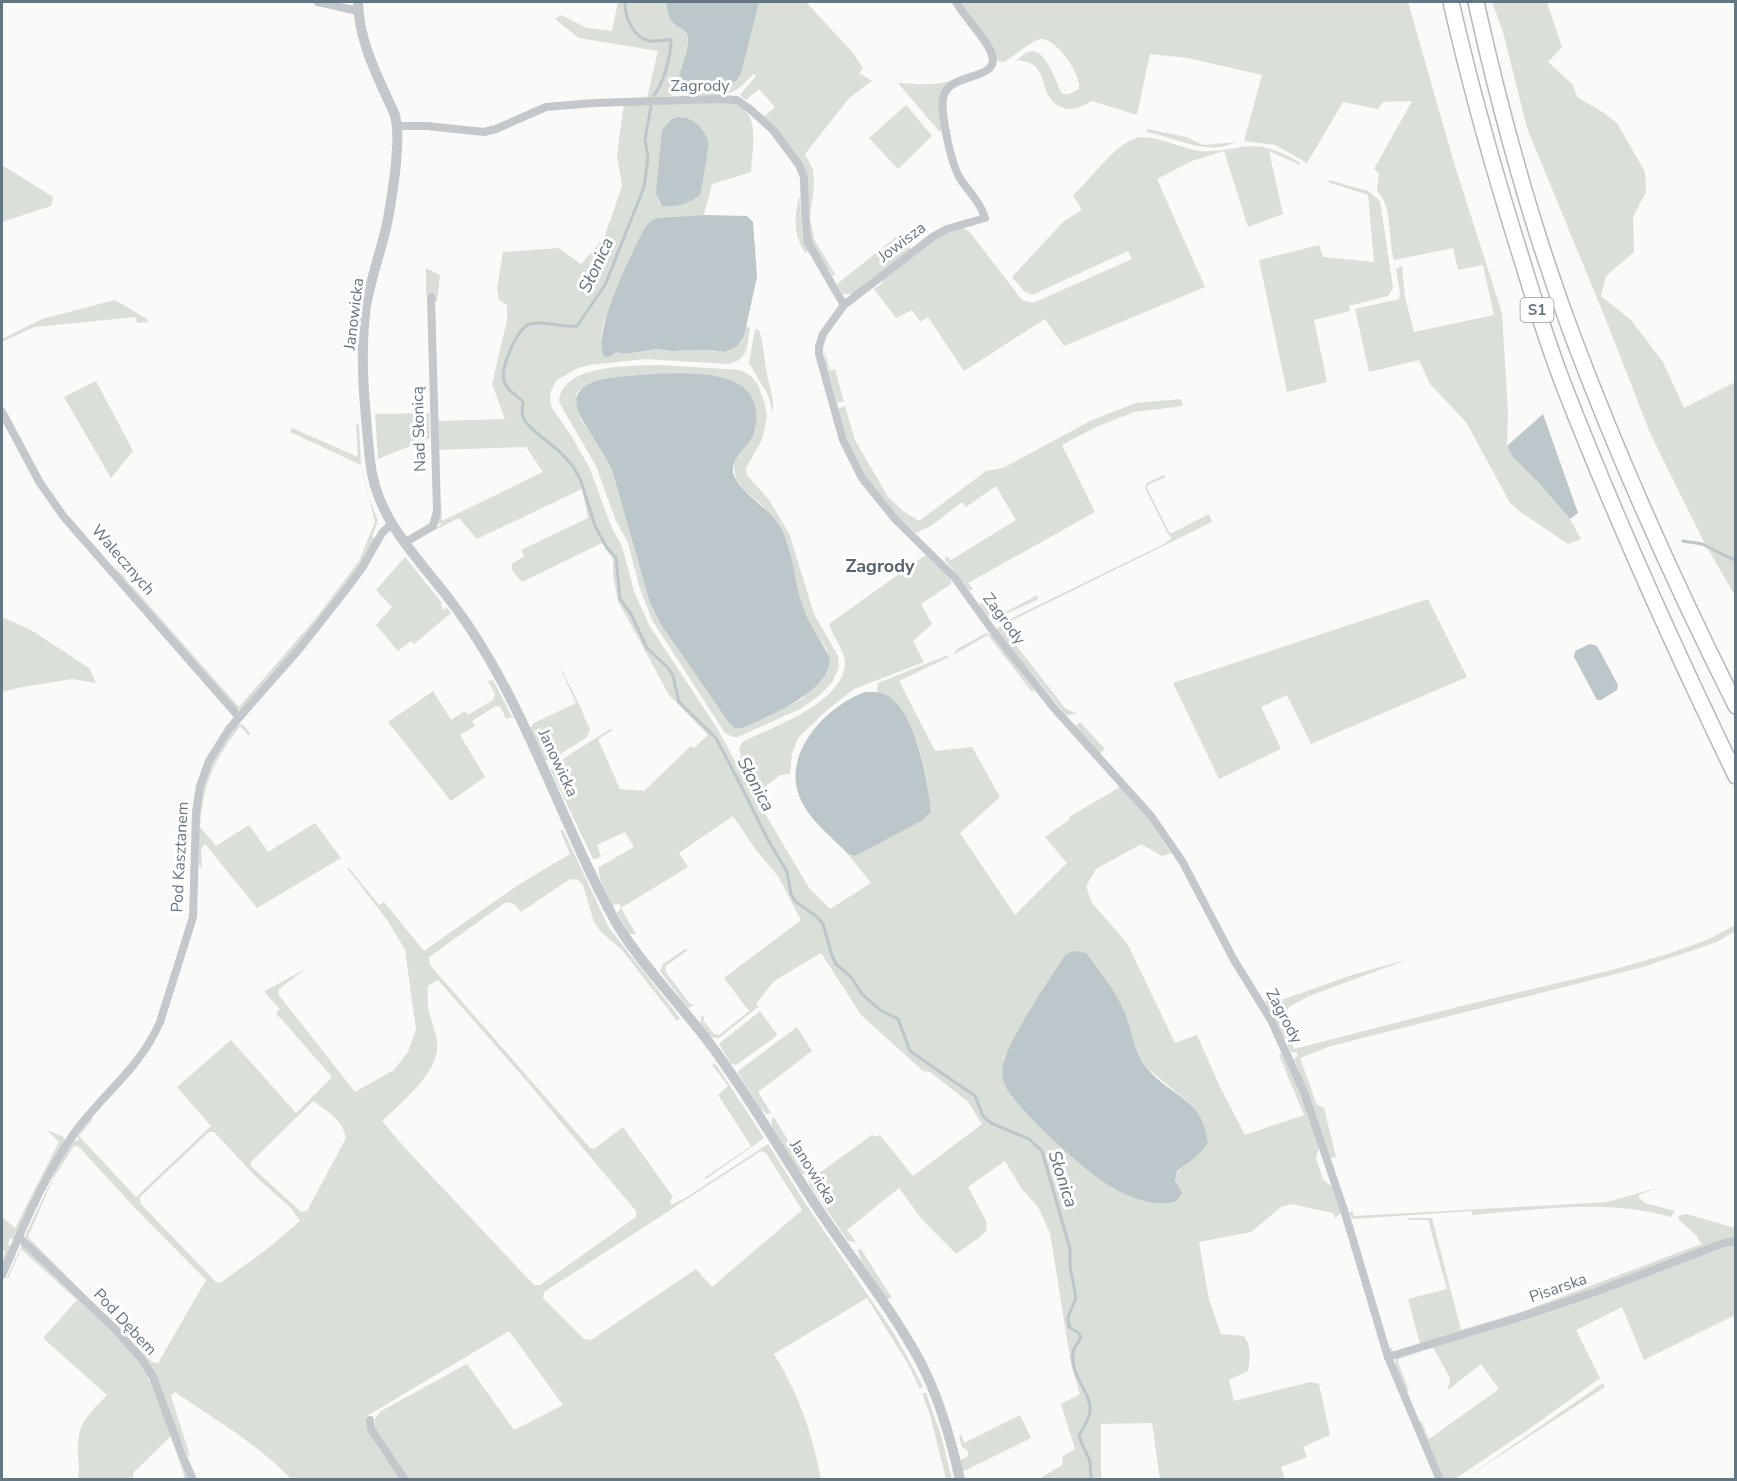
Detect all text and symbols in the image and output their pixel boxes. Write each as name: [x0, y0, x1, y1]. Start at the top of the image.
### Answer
street label: Zagrody: [670, 75, 730, 97]
street label: Jowisza: [873, 217, 930, 268]
water label: Słonica: [573, 233, 619, 297]
street label: Janowicka: [339, 277, 369, 352]
road number: S1: [1520, 298, 1554, 322]
street label: Nad Słonicą: [407, 386, 431, 472]
street label: Walecznych: [86, 520, 160, 600]
district label: Zagrody: [846, 554, 915, 578]
street label: Zagrody: [977, 589, 1031, 650]
street label: Janowicka: [532, 725, 583, 801]
water label: Słonica: [732, 753, 780, 815]
street label: Pod Kasztanem: [166, 801, 194, 913]
street label: Zagrody: [1260, 985, 1308, 1048]
street label: Janowicka: [784, 1135, 842, 1209]
water label: Słonica: [1043, 1147, 1083, 1211]
street label: Pisarska: [1526, 1268, 1590, 1308]
street label: Pod Dębem: [88, 1284, 162, 1360]

